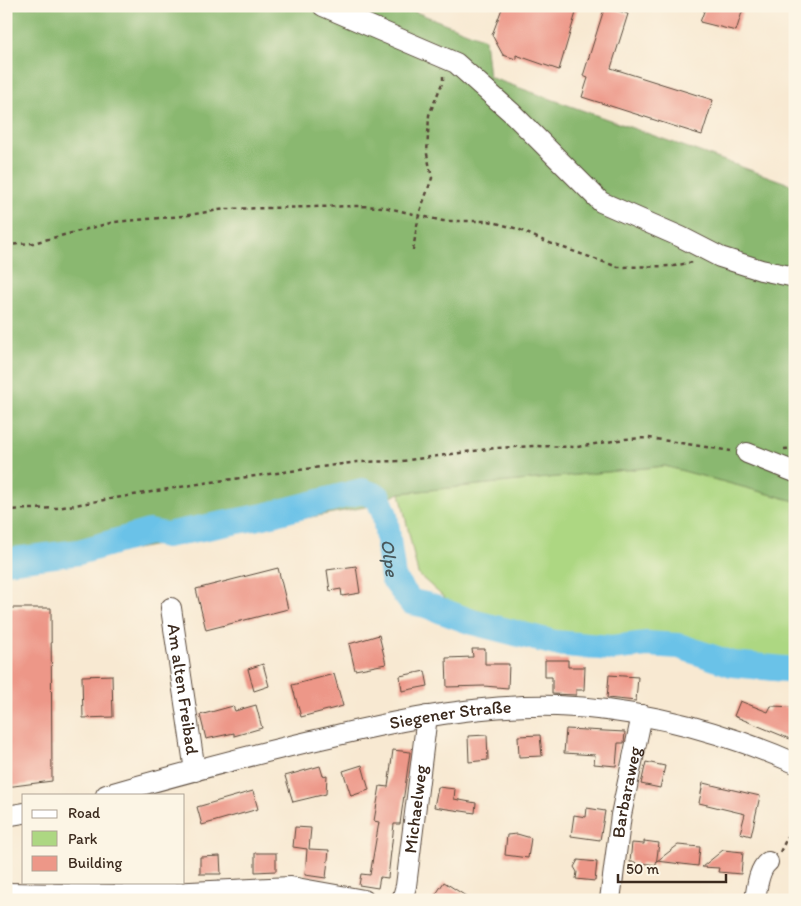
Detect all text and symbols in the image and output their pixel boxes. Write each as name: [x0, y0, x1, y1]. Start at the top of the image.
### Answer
water label: Olpe: [376, 538, 404, 579]
street label: Am alten Freibad: [162, 622, 203, 756]
street label: Siegener Straße: [387, 696, 512, 734]
street label: Barbaraweg: [607, 744, 646, 839]
street label: Michaelweg: [399, 763, 432, 855]
legend: [22, 794, 185, 884]
text: Road: [68, 804, 101, 822]
text: Park: [68, 830, 98, 848]
scale bar: [618, 851, 726, 883]
text: Building: [68, 854, 122, 872]
text: 50 m: [626, 860, 659, 878]

